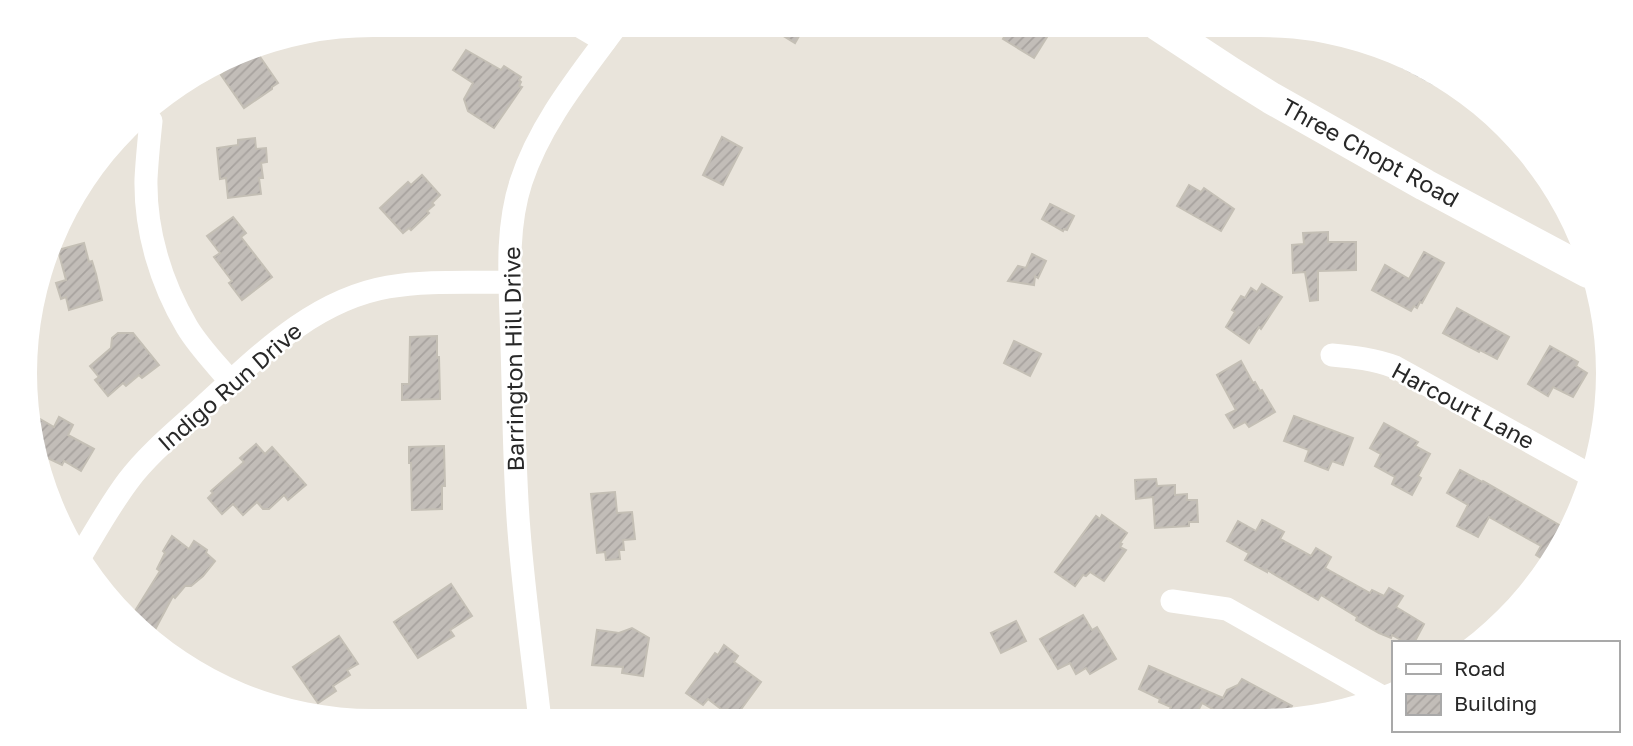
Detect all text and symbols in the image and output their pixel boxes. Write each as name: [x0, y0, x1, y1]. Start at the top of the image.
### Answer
street label: Three Chopt Road: [1277, 92, 1464, 213]
street label: Barrington Hill Drive: [497, 246, 529, 472]
street label: Indigo Run Drive: [152, 316, 307, 456]
street label: Harcourt Lane: [1387, 356, 1540, 454]
legend: [1392, 641, 1619, 732]
text: Road: [1454, 655, 1505, 681]
text: Building: [1454, 690, 1537, 716]

